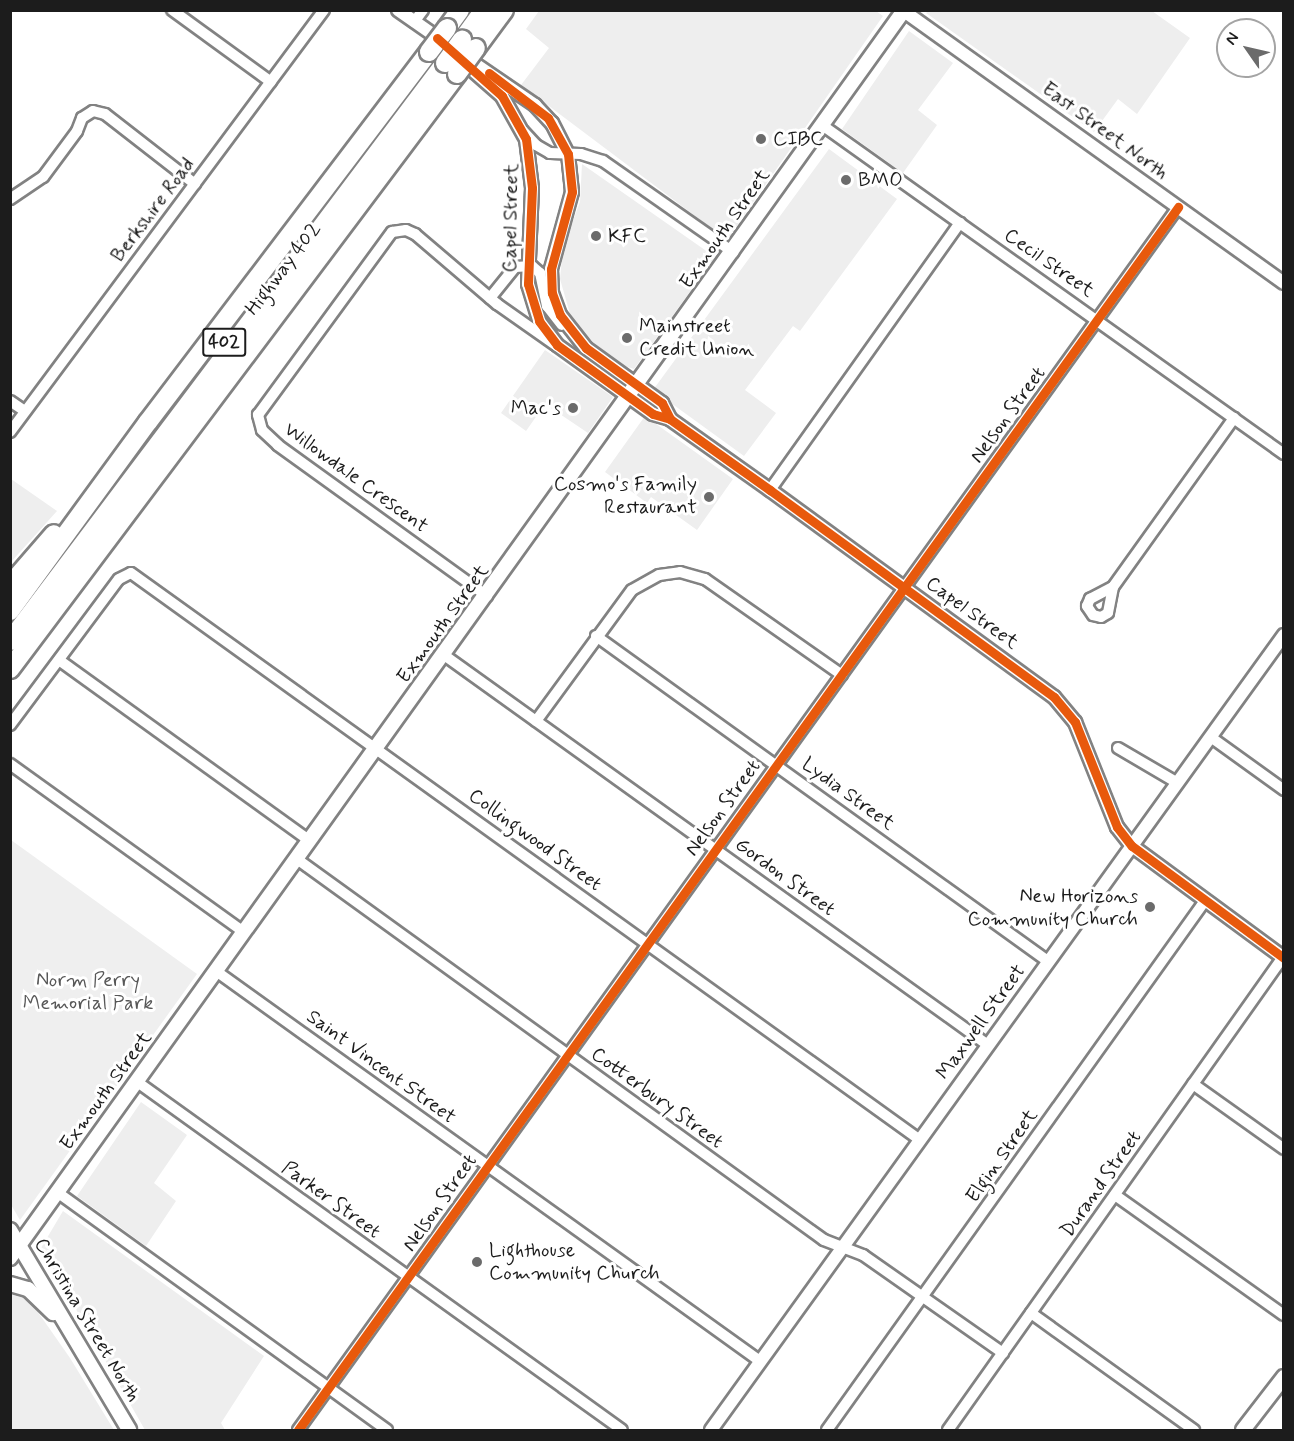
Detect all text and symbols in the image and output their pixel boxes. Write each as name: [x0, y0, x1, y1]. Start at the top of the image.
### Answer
north arrow: [1216, 18, 1276, 78]
text: N: [1221, 28, 1244, 49]
street label: East Street North: [1037, 77, 1173, 185]
place label: CIBC: [773, 127, 823, 151]
marker: CIBC: [754, 132, 768, 146]
street label: Berkshire Road: [106, 153, 200, 267]
street label: Capel Street: [498, 163, 524, 273]
street label: Exmouth Street: [675, 164, 775, 294]
place label: BMO: [858, 168, 903, 192]
marker: BMO: [839, 173, 853, 187]
street label: Highway 402: [240, 218, 326, 320]
street label: Cecil Street: [999, 223, 1099, 303]
place label: KFC: [608, 224, 646, 248]
marker: KFC: [589, 229, 603, 243]
place label: Mainstreet Credit Union: [639, 314, 749, 361]
road number: 402: [202, 327, 246, 357]
marker: Mainstreet Credit Union: [620, 331, 634, 345]
street label: Nelson Street: [964, 361, 1052, 469]
place label: Mac's: [511, 396, 561, 420]
marker: Mac's: [566, 401, 580, 415]
street label: Willowdale Crescent: [280, 418, 432, 538]
place label: Cosmo's Family Restaurant: [560, 473, 697, 520]
marker: Cosmo's Family Restaurant: [702, 490, 716, 504]
street label: Exmouth Street: [392, 560, 494, 688]
street label: Capel Street: [921, 571, 1023, 655]
street label: Lydia Street: [797, 752, 899, 836]
street label: Nelson Street: [679, 754, 767, 862]
street label: Collingwood Street: [462, 783, 608, 897]
street label: Gordon Street: [729, 832, 841, 922]
place label: New Horizons Community Church: [967, 884, 1138, 931]
marker: New Horizons Community Church: [1143, 900, 1157, 914]
street label: Maxwell Street: [932, 960, 1030, 1084]
park label: Norm Perry Memorial Park: [23, 968, 153, 1015]
street label: Saint Vincent Street: [302, 1005, 460, 1129]
street label: Exmouth Street: [55, 1027, 157, 1155]
street label: Cotterbury Street: [585, 1041, 729, 1155]
street label: Elgin Street: [961, 1104, 1043, 1208]
street label: Durand Street: [1054, 1125, 1148, 1243]
street label: Nelson Street: [397, 1148, 483, 1258]
street label: Parker Street: [275, 1155, 387, 1245]
street label: Christina Street North: [27, 1232, 147, 1408]
place label: Lighthouse Community Church: [489, 1238, 660, 1285]
marker: Lighthouse Community Church: [470, 1255, 484, 1269]

